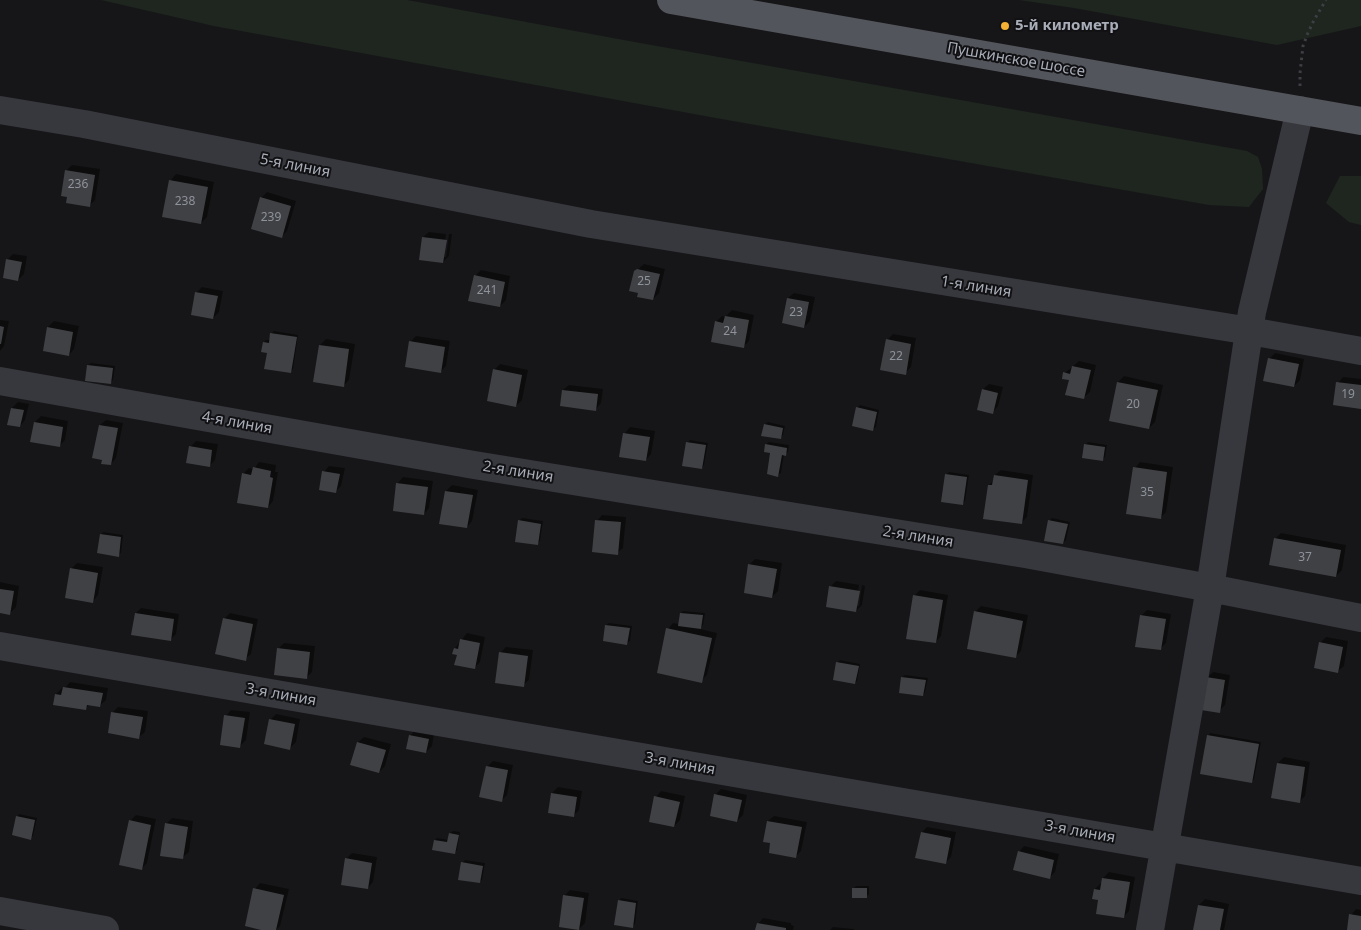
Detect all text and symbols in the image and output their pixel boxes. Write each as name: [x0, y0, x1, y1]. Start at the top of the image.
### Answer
place label: 5-й километр: [1015, 17, 1119, 35]
marker: 5-й километр: [999, 20, 1011, 32]
street label: Пушкинское шоссе: [946, 39, 1086, 81]
street label: 5-я линия: [258, 150, 332, 182]
house number: 236: [68, 178, 88, 192]
house number: 238: [175, 195, 195, 209]
house number: 239: [261, 211, 281, 225]
street label: 1-я линия: [939, 273, 1013, 301]
house number: 25: [637, 275, 651, 289]
house number: 241: [477, 284, 497, 298]
house number: 23: [789, 306, 803, 320]
house number: 24: [723, 325, 737, 339]
house number: 22: [889, 350, 903, 364]
house number: 19: [1341, 388, 1355, 402]
house number: 20: [1126, 398, 1140, 412]
street label: 4-я линия: [200, 408, 274, 438]
street label: 2-я линия: [481, 458, 555, 486]
house number: 35: [1140, 486, 1154, 500]
street label: 2-я линия: [881, 523, 955, 551]
house number: 37: [1298, 551, 1312, 565]
street label: 3-я линия: [244, 680, 318, 710]
street label: 3-я линия: [643, 749, 717, 779]
street label: 3-я линия: [1043, 817, 1117, 847]

